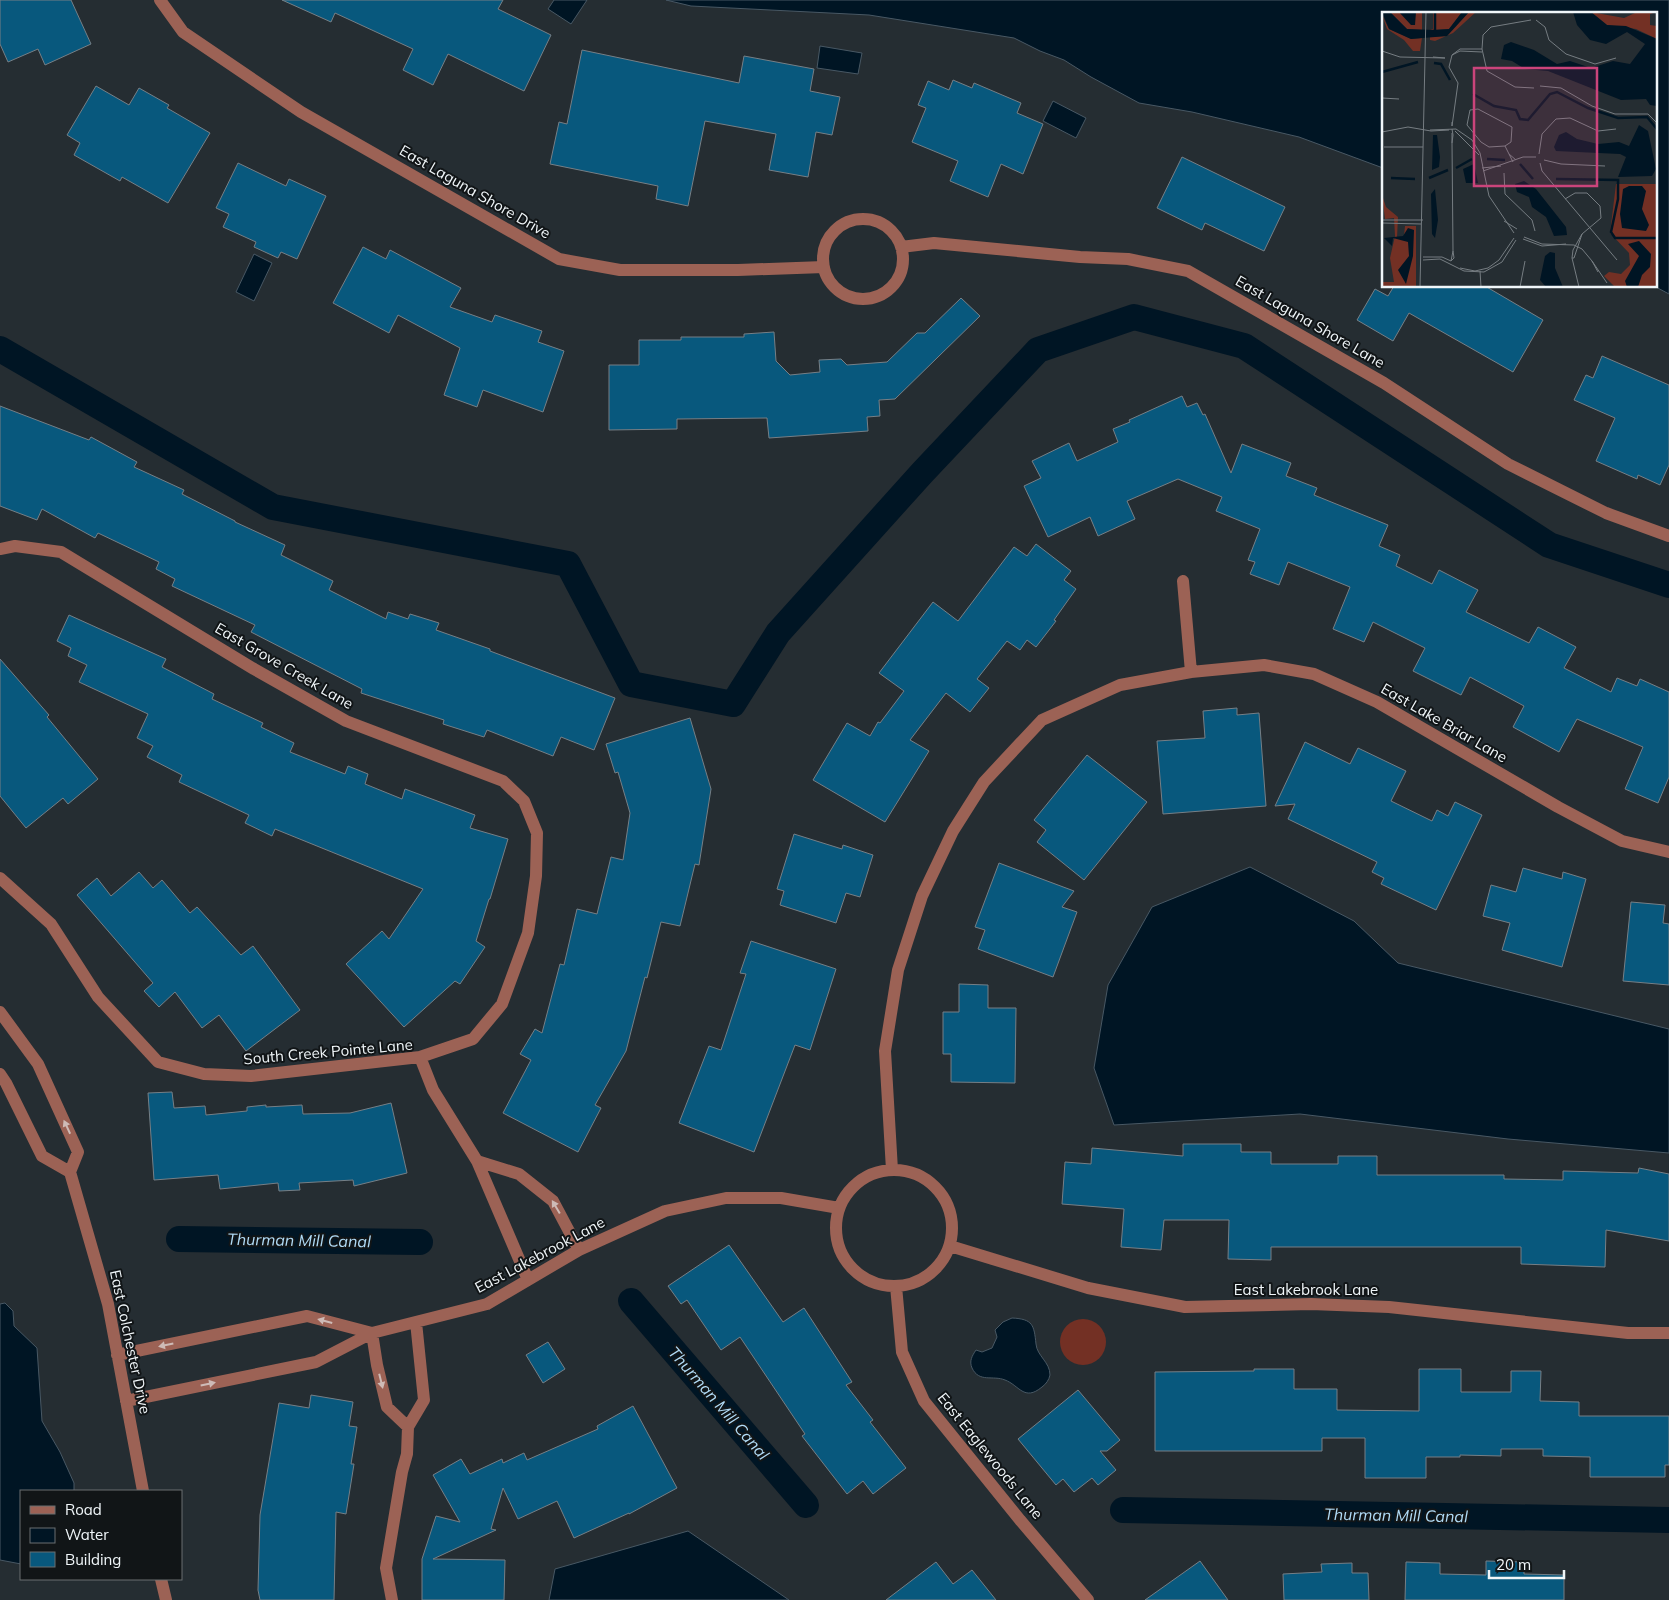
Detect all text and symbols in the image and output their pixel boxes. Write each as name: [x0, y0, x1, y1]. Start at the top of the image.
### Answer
inset map: [1382, 12, 1656, 288]
street label: East Laguna Shore Drive: [396, 141, 554, 243]
street label: East Laguna Shore Lane: [1232, 271, 1388, 372]
street label: East Grove Creek Lane: [212, 618, 357, 713]
street label: East Lake Briar Lane: [1378, 679, 1511, 766]
street label: South Creek Pointe Lane: [243, 1035, 413, 1068]
one-way arrow: [62, 1120, 70, 1134]
one-way arrow: [551, 1200, 560, 1214]
street label: East Lakebrook Lane: [472, 1212, 608, 1297]
water label: Thurman Mill Canal: [227, 1229, 371, 1251]
street label: East Colchester Drive: [106, 1268, 155, 1416]
street label: East Lakebrook Lane: [1234, 1280, 1378, 1299]
one-way arrow: [317, 1316, 332, 1324]
one-way arrow: [158, 1341, 173, 1349]
water label: Thurman Mill Canal: [664, 1342, 774, 1464]
one-way arrow: [377, 1373, 385, 1388]
one-way arrow: [200, 1380, 216, 1388]
street label: East Eaglewoods Lane: [934, 1389, 1047, 1523]
legend: [20, 1490, 182, 1580]
text: Road: [65, 1500, 102, 1519]
water label: Thurman Mill Canal: [1324, 1504, 1468, 1526]
text: Water: [65, 1525, 109, 1544]
scale bar: [1489, 1548, 1564, 1580]
text: Building: [65, 1550, 121, 1569]
text: 20 m: [1496, 1555, 1531, 1574]

